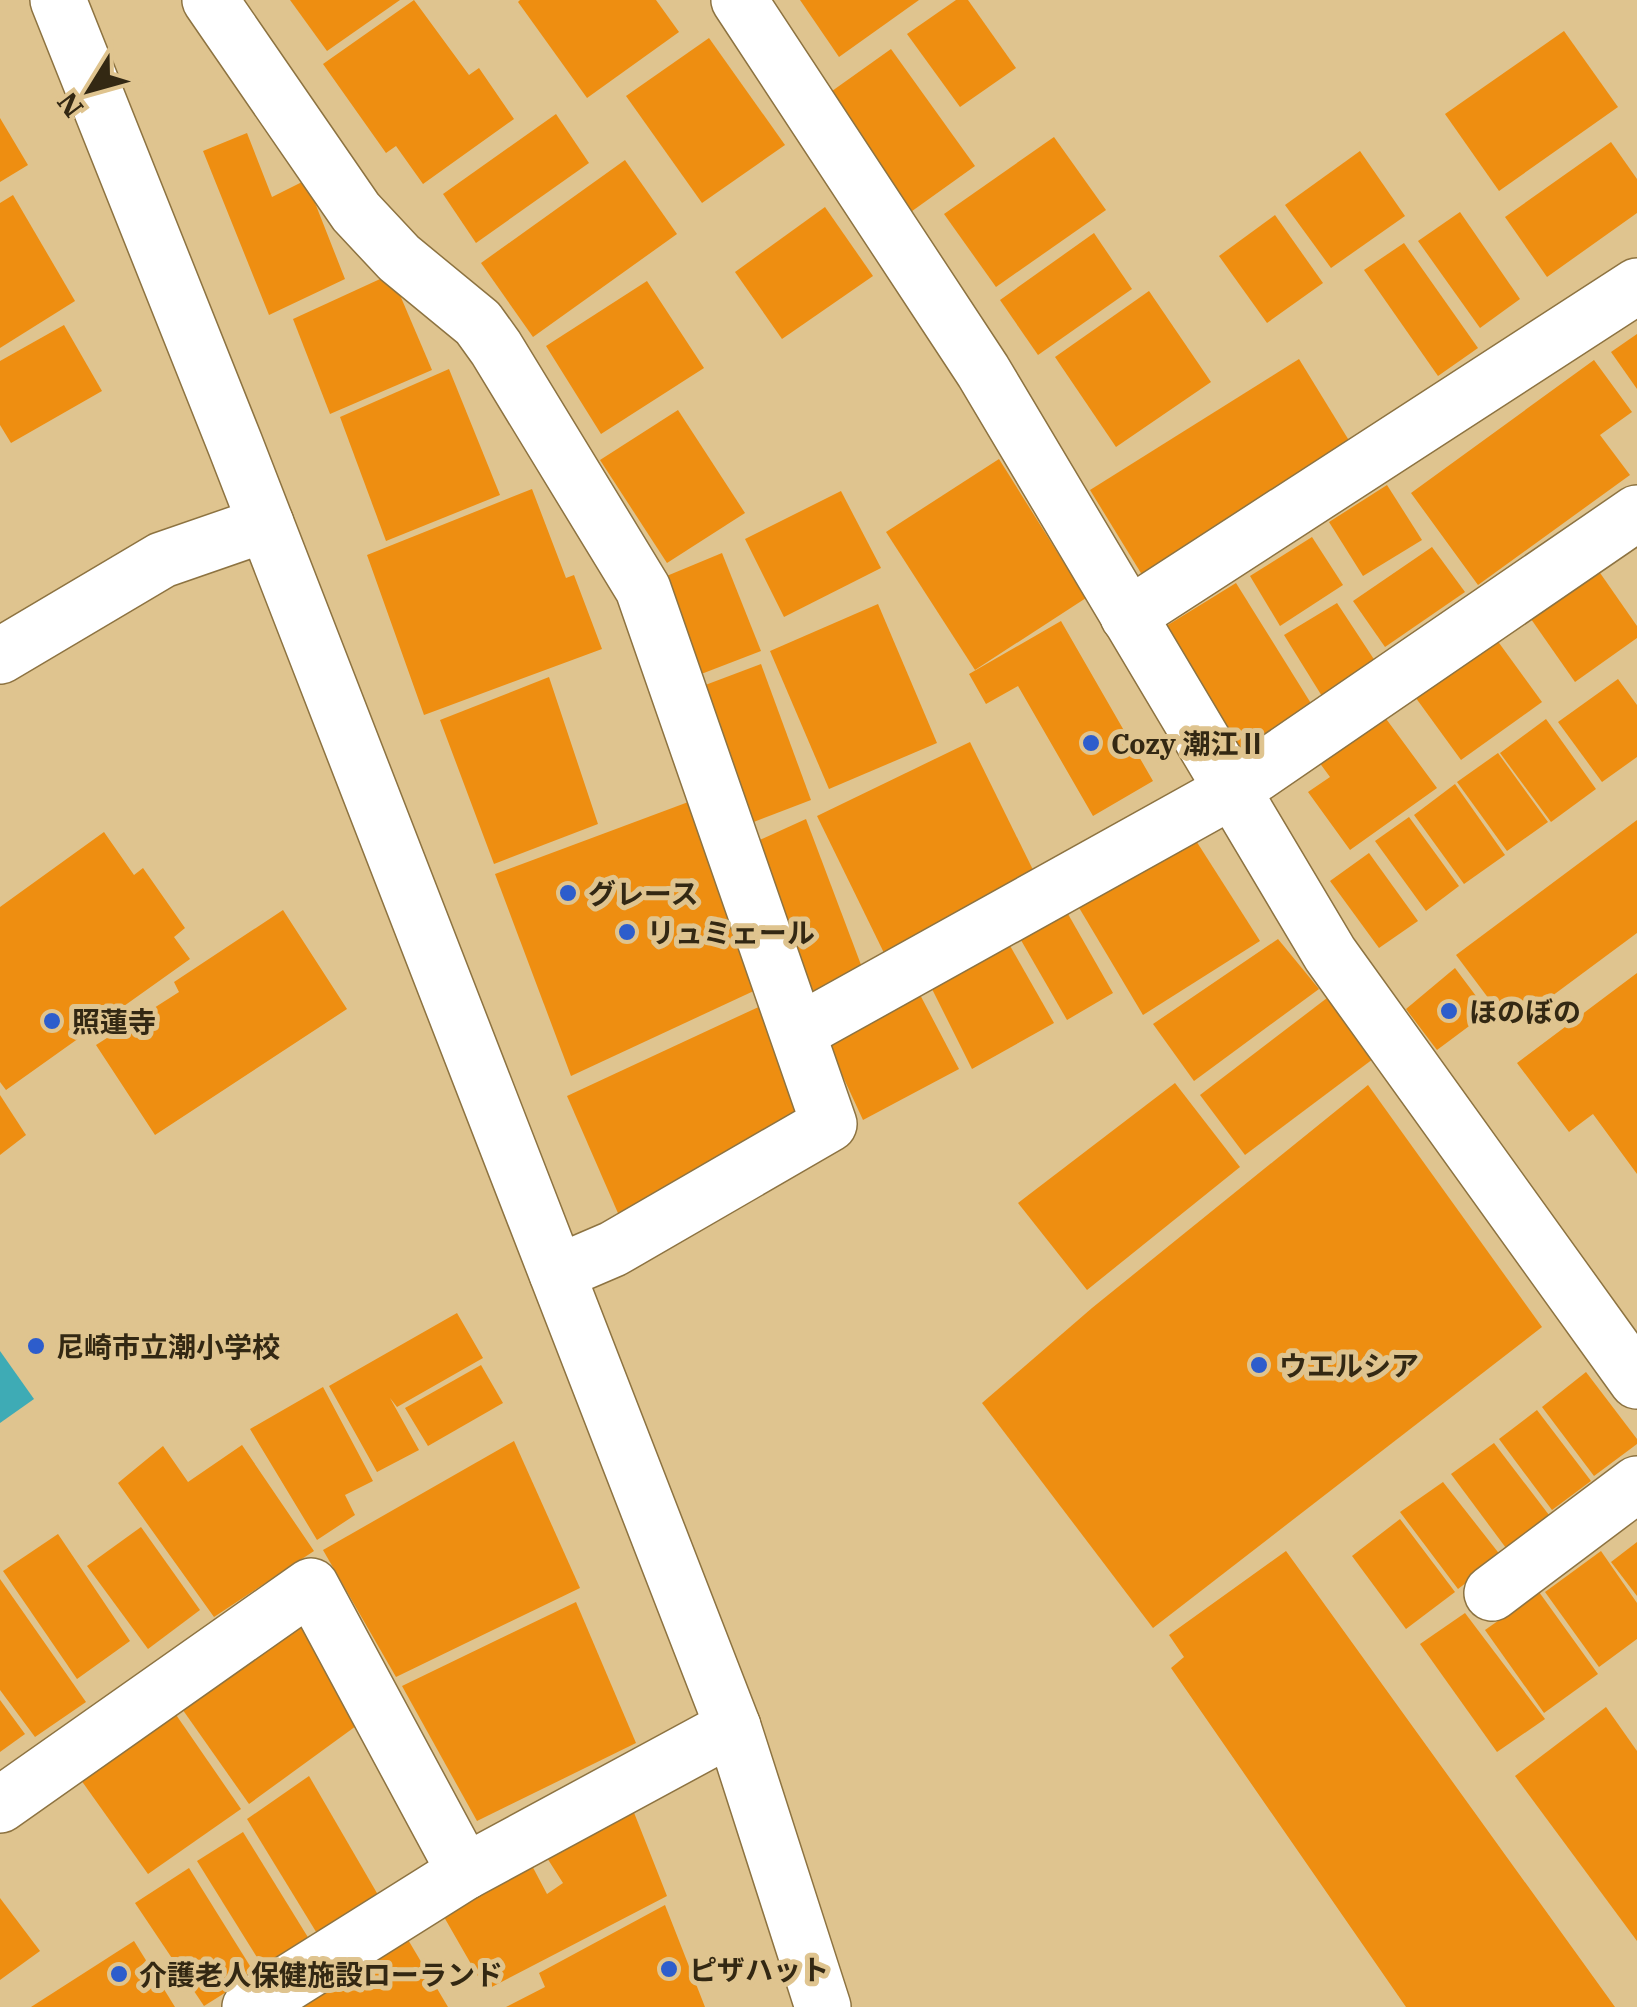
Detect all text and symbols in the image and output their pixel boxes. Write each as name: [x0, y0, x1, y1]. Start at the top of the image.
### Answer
north arrow: [40, 40, 140, 140]
text: N: [48, 85, 91, 125]
place label: Cozy 潮江Ⅱ: [1111, 725, 1266, 762]
marker: Cozy 潮江Ⅱ: [1080, 732, 1102, 754]
place label: グレース: [588, 875, 699, 912]
marker: グレース: [557, 882, 579, 904]
place label: リュミェール: [647, 914, 815, 951]
marker: リュミェール: [616, 921, 638, 943]
place label: ほのぼの: [1469, 993, 1581, 1030]
marker: ほのぼの: [1438, 1000, 1460, 1022]
place label: 照蓮寺: [72, 1003, 156, 1040]
marker: 照蓮寺: [41, 1010, 63, 1032]
place label: 尼崎市立潮小学校: [56, 1328, 280, 1365]
marker: 尼崎市立潮小学校: [25, 1335, 47, 1357]
place label: ウエルシア: [1279, 1347, 1419, 1384]
marker: ウエルシア: [1248, 1354, 1270, 1376]
place label: ピザハット: [689, 1951, 829, 1988]
place label: 介護老人保健施設ローランド: [139, 1956, 503, 1993]
marker: ピザハット: [658, 1958, 680, 1980]
marker: 介護老人保健施設ローランド: [108, 1963, 130, 1985]

